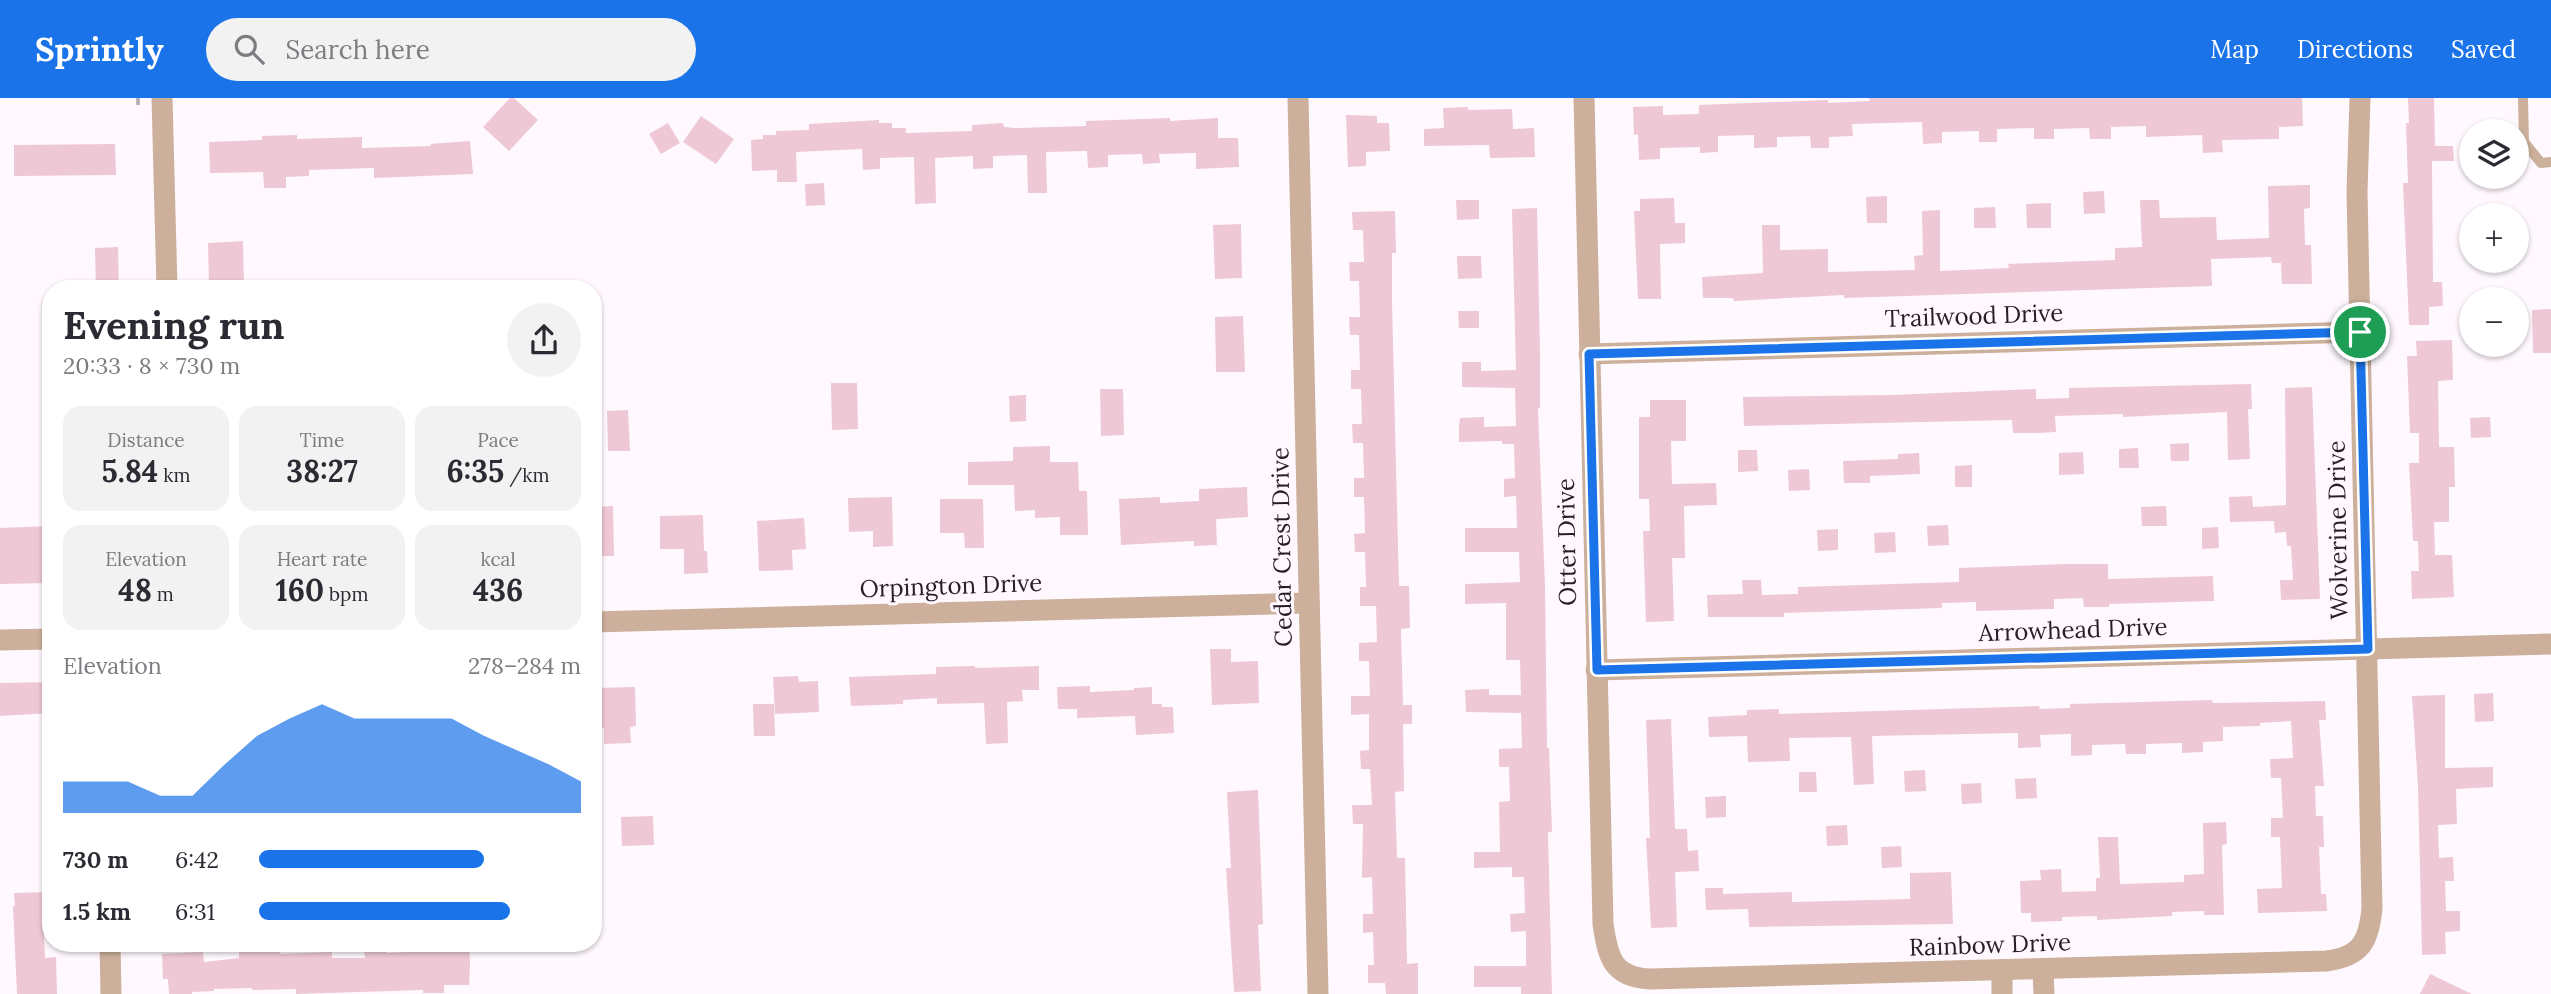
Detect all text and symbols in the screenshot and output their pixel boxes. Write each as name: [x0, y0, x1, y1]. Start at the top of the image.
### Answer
search box: [206, 18, 696, 81]
text: Sprintly: [35, 28, 164, 70]
icon: search: [230, 30, 268, 68]
text: Search here: [286, 33, 430, 66]
text: Map: [2210, 34, 2259, 65]
text: Directions: [2297, 34, 2413, 65]
text: Saved: [2451, 34, 2516, 65]
map controls: [2459, 119, 2529, 357]
button: layers: [2459, 119, 2529, 189]
button: +: [2459, 203, 2529, 273]
button: −: [2459, 287, 2529, 357]
street label: Trailwood Drive: [1884, 297, 2064, 334]
text: Evening run: [63, 301, 285, 349]
pin: [2330, 302, 2390, 362]
button: share: [507, 303, 581, 377]
icon: arrive: [2341, 313, 2379, 351]
text: 20:33 · 8 × 730 m: [63, 351, 240, 380]
text: Distance: [107, 428, 185, 452]
text: Time: [300, 428, 344, 452]
text: Pace: [477, 428, 519, 452]
street label: Wolverine Drive: [2320, 440, 2355, 620]
street label: Cedar Crest Drive: [1264, 447, 1299, 647]
text: 5.84: [102, 452, 158, 490]
text: 38:27: [286, 452, 358, 490]
text: 6:35: [446, 452, 504, 490]
text: km: [158, 463, 190, 487]
text: /km: [504, 463, 550, 487]
street label: Otter Drive: [1550, 478, 1583, 606]
text: Elevation: [105, 547, 187, 571]
text: Heart rate: [277, 547, 367, 571]
text: kcal: [480, 547, 516, 571]
street label: Orpington Drive: [859, 567, 1043, 604]
text: 48: [118, 571, 152, 609]
text: 160: [276, 571, 324, 609]
text: 436: [473, 571, 523, 609]
text: m: [152, 582, 174, 606]
text: bpm: [324, 582, 368, 606]
street label: Arrowhead Drive: [1977, 611, 2168, 648]
text: Elevation: [63, 651, 162, 680]
text: 278–284 m: [468, 651, 581, 680]
text: 730 m: [63, 845, 129, 874]
text: 6:42: [175, 845, 219, 874]
text: 1.5 km: [63, 897, 131, 926]
text: 6:31: [175, 897, 215, 926]
street label: Rainbow Drive: [1908, 926, 2072, 963]

